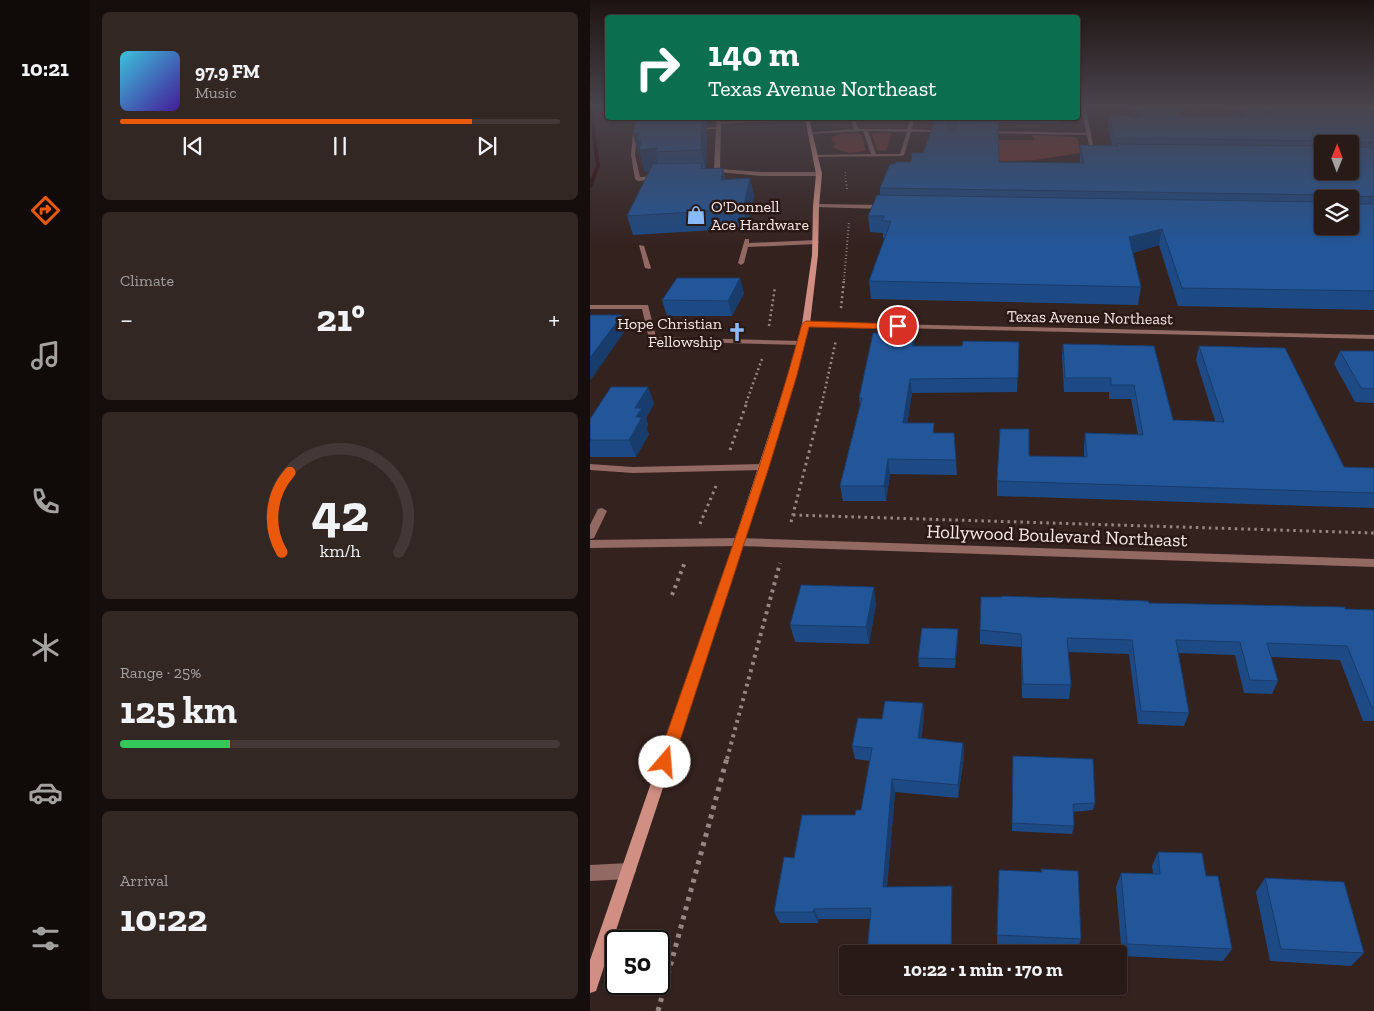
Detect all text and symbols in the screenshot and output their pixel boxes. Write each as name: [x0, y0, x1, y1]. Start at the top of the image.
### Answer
text: 140 m: [708, 33, 799, 75]
icon: right: [625, 35, 690, 100]
text: 10:21: [21, 55, 69, 82]
text: 97.9 FM: [195, 60, 260, 83]
text: Texas Avenue Northeast: [708, 75, 936, 102]
text: Music: [195, 83, 237, 102]
icon: previous: [179, 132, 207, 160]
icon: pause: [326, 132, 354, 160]
icon: next: [473, 132, 501, 160]
north arrow: [1314, 135, 1359, 180]
map controls: [1314, 135, 1359, 235]
button: layers: [1314, 190, 1359, 235]
icon: directions: [28, 193, 63, 228]
place label: O'Donnell Ace Hardware: [711, 197, 809, 234]
shop icon: O'Donnell Ace Hardware: [685, 204, 707, 226]
text: Climate: [120, 271, 174, 290]
text: 21°: [316, 295, 365, 341]
text: −: [120, 303, 133, 336]
text: +: [548, 303, 560, 336]
pin: [877, 305, 919, 347]
street label: Texas Avenue Northeast: [1007, 307, 1173, 328]
icon: arrive: [884, 312, 912, 340]
place label: Hope Christian Fellowship: [617, 314, 723, 351]
church icon: Hope Christian Fellowship: [726, 321, 748, 343]
icon: music: [28, 338, 63, 373]
text: 42: [311, 482, 369, 544]
icon: phone: [28, 484, 63, 519]
street label: Hollywood Boulevard Northeast: [926, 519, 1188, 552]
text: km/h: [320, 540, 360, 562]
icon: climate: [28, 630, 63, 665]
text: Range · 25%: [120, 663, 201, 682]
text: 125 km: [120, 687, 237, 733]
position arrow: [638, 735, 690, 787]
icon: car: [28, 775, 63, 810]
text: Arrival: [120, 871, 168, 890]
text: 10:22: [120, 895, 207, 941]
icon: filters: [28, 921, 63, 956]
speed limit sign: 50: [605, 930, 670, 995]
text: 10:22 · 1 min · 170 m: [903, 958, 1063, 981]

